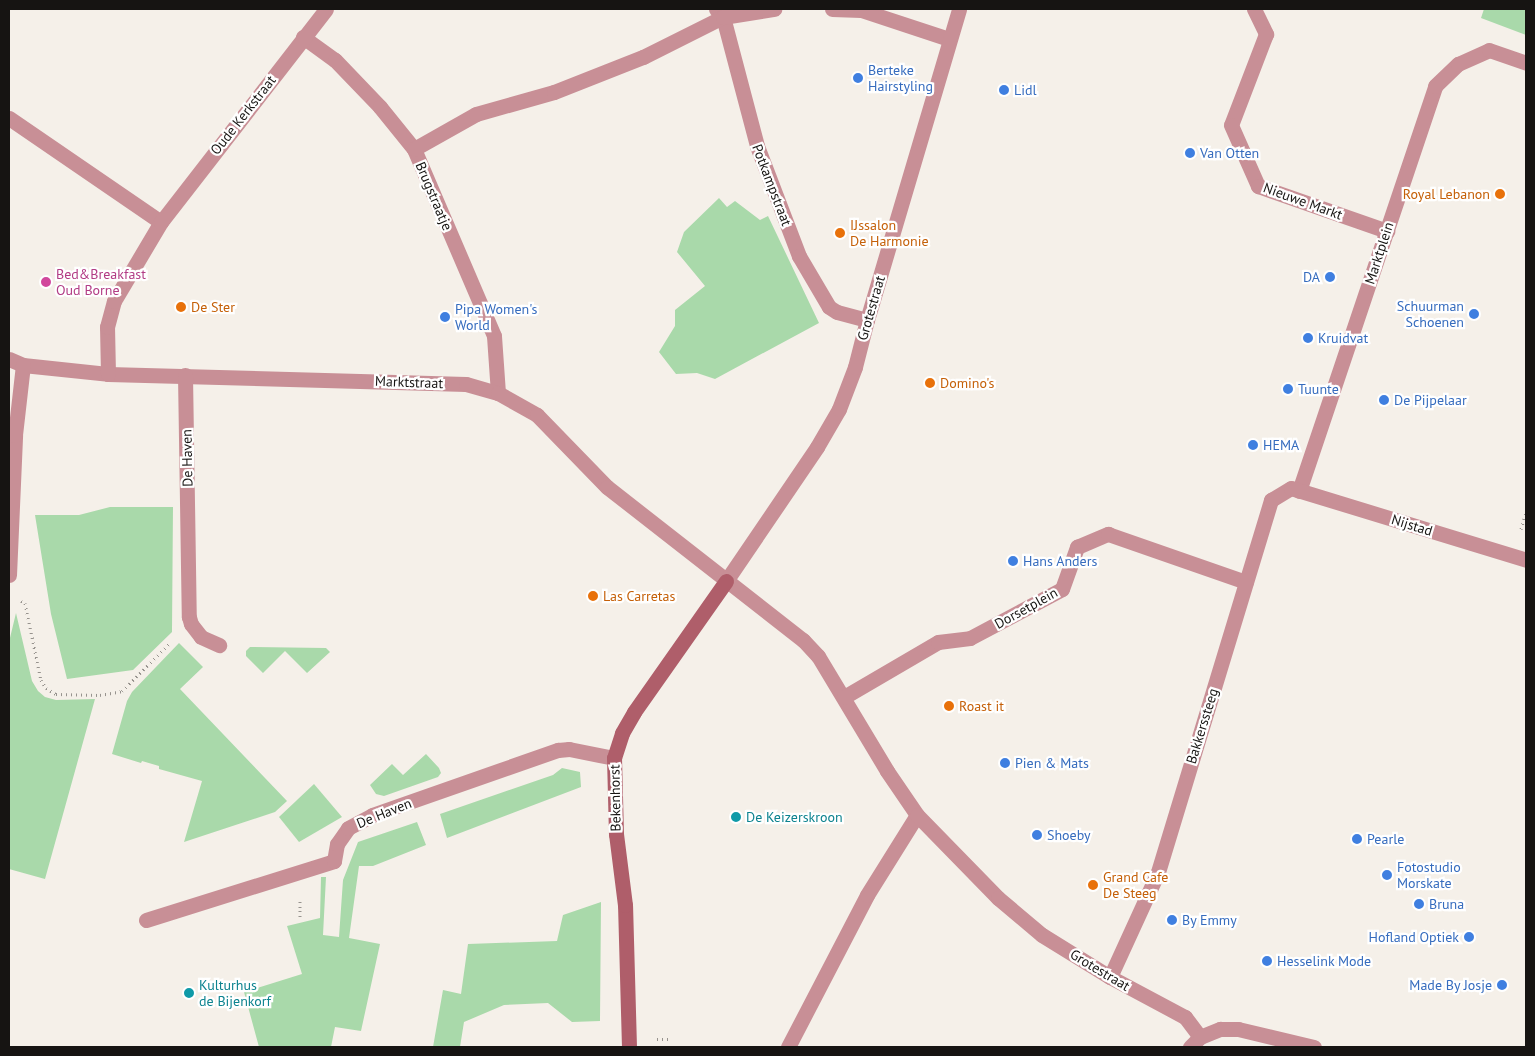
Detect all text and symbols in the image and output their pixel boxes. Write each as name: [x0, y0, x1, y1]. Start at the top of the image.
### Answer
place label: Berteke Hairstyling: [868, 62, 933, 94]
street label: Oude Kerkstraat: [207, 72, 279, 158]
marker: Berteke Hairstyling: [852, 72, 864, 84]
place label: Lidl: [1014, 82, 1037, 98]
marker: Lidl: [998, 84, 1010, 96]
street label: Potkampstraat: [749, 142, 795, 228]
place label: Van Otten: [1200, 145, 1259, 161]
marker: Van Otten: [1184, 147, 1196, 159]
street label: Brugstraatje: [412, 159, 456, 233]
street label: Nieuwe Markt: [1261, 179, 1345, 223]
place label: Royal Lebanon: [1403, 186, 1490, 202]
marker: Royal Lebanon: [1494, 188, 1506, 200]
place label: IJssalon De Harmonie: [850, 217, 929, 250]
street label: Marktplein: [1361, 220, 1397, 286]
marker: IJssalon De Harmonie: [834, 227, 846, 239]
place label: Bed&Breakfast Oud Borne: [56, 266, 146, 298]
place label: DA: [1303, 269, 1320, 285]
marker: DA: [1324, 271, 1336, 283]
street label: Grotestraat: [854, 274, 888, 342]
marker: Bed&Breakfast Oud Borne: [40, 276, 52, 288]
place label: Schuurman Schoenen: [1397, 298, 1464, 331]
place label: De Ster: [191, 299, 235, 315]
marker: De Ster: [175, 301, 187, 313]
place label: Pipa Women's World: [455, 301, 538, 334]
marker: Schuurman Schoenen: [1468, 308, 1480, 320]
marker: Pipa Women's World: [439, 311, 451, 323]
place label: Kruidvat: [1318, 330, 1368, 346]
marker: Kruidvat: [1302, 332, 1314, 344]
street label: Marktstraat: [375, 372, 443, 392]
place label: Domino's: [940, 375, 994, 391]
marker: Domino's: [924, 377, 936, 389]
place label: Tuunte: [1298, 381, 1339, 397]
marker: Tuunte: [1282, 383, 1294, 395]
place label: De Pijpelaar: [1394, 392, 1467, 408]
marker: De Pijpelaar: [1378, 394, 1390, 406]
street label: De Haven: [178, 429, 196, 487]
place label: HEMA: [1263, 437, 1299, 453]
marker: HEMA: [1247, 439, 1259, 451]
street label: Nijstad: [1389, 511, 1435, 539]
place label: Hans Anders: [1023, 553, 1098, 569]
marker: Hans Anders: [1007, 555, 1019, 567]
street label: Dorsetplein: [992, 584, 1060, 632]
place label: Las Carretas: [603, 588, 675, 604]
marker: Las Carretas: [587, 590, 599, 602]
street label: Bakkerssteeg: [1183, 686, 1221, 766]
place label: Roast it: [959, 698, 1004, 714]
marker: Roast it: [943, 700, 955, 712]
place label: Pien & Mats: [1015, 755, 1089, 771]
marker: Pien & Mats: [999, 757, 1011, 769]
street label: Bekenhorst: [606, 764, 624, 832]
street label: De Haven: [354, 794, 414, 832]
place label: De Keizerskroon: [746, 809, 843, 825]
marker: De Keizerskroon: [730, 811, 742, 823]
place label: Shoeby: [1047, 827, 1091, 843]
marker: Shoeby: [1031, 829, 1043, 841]
place label: Pearle: [1367, 831, 1404, 847]
marker: Pearle: [1351, 833, 1363, 845]
place label: Fotostudio Morskate: [1397, 859, 1461, 892]
place label: Grand Cafe De Steeg: [1103, 869, 1168, 902]
marker: Fotostudio Morskate: [1381, 869, 1393, 881]
marker: Grand Cafe De Steeg: [1087, 879, 1099, 891]
place label: Bruna: [1429, 896, 1464, 912]
marker: Bruna: [1413, 898, 1425, 910]
place label: By Emmy: [1182, 912, 1237, 928]
marker: By Emmy: [1166, 914, 1178, 926]
place label: Hofland Optiek: [1369, 929, 1459, 945]
marker: Hofland Optiek: [1463, 931, 1475, 943]
street label: Grotestraat: [1067, 946, 1133, 994]
place label: Hesselink Mode: [1277, 953, 1372, 969]
marker: Hesselink Mode: [1261, 955, 1273, 967]
place label: Kulturhus de Bijenkorf: [199, 977, 271, 1010]
place label: Made By Josje: [1409, 977, 1492, 993]
marker: Made By Josje: [1496, 979, 1508, 991]
marker: Kulturhus de Bijenkorf: [183, 987, 195, 999]

